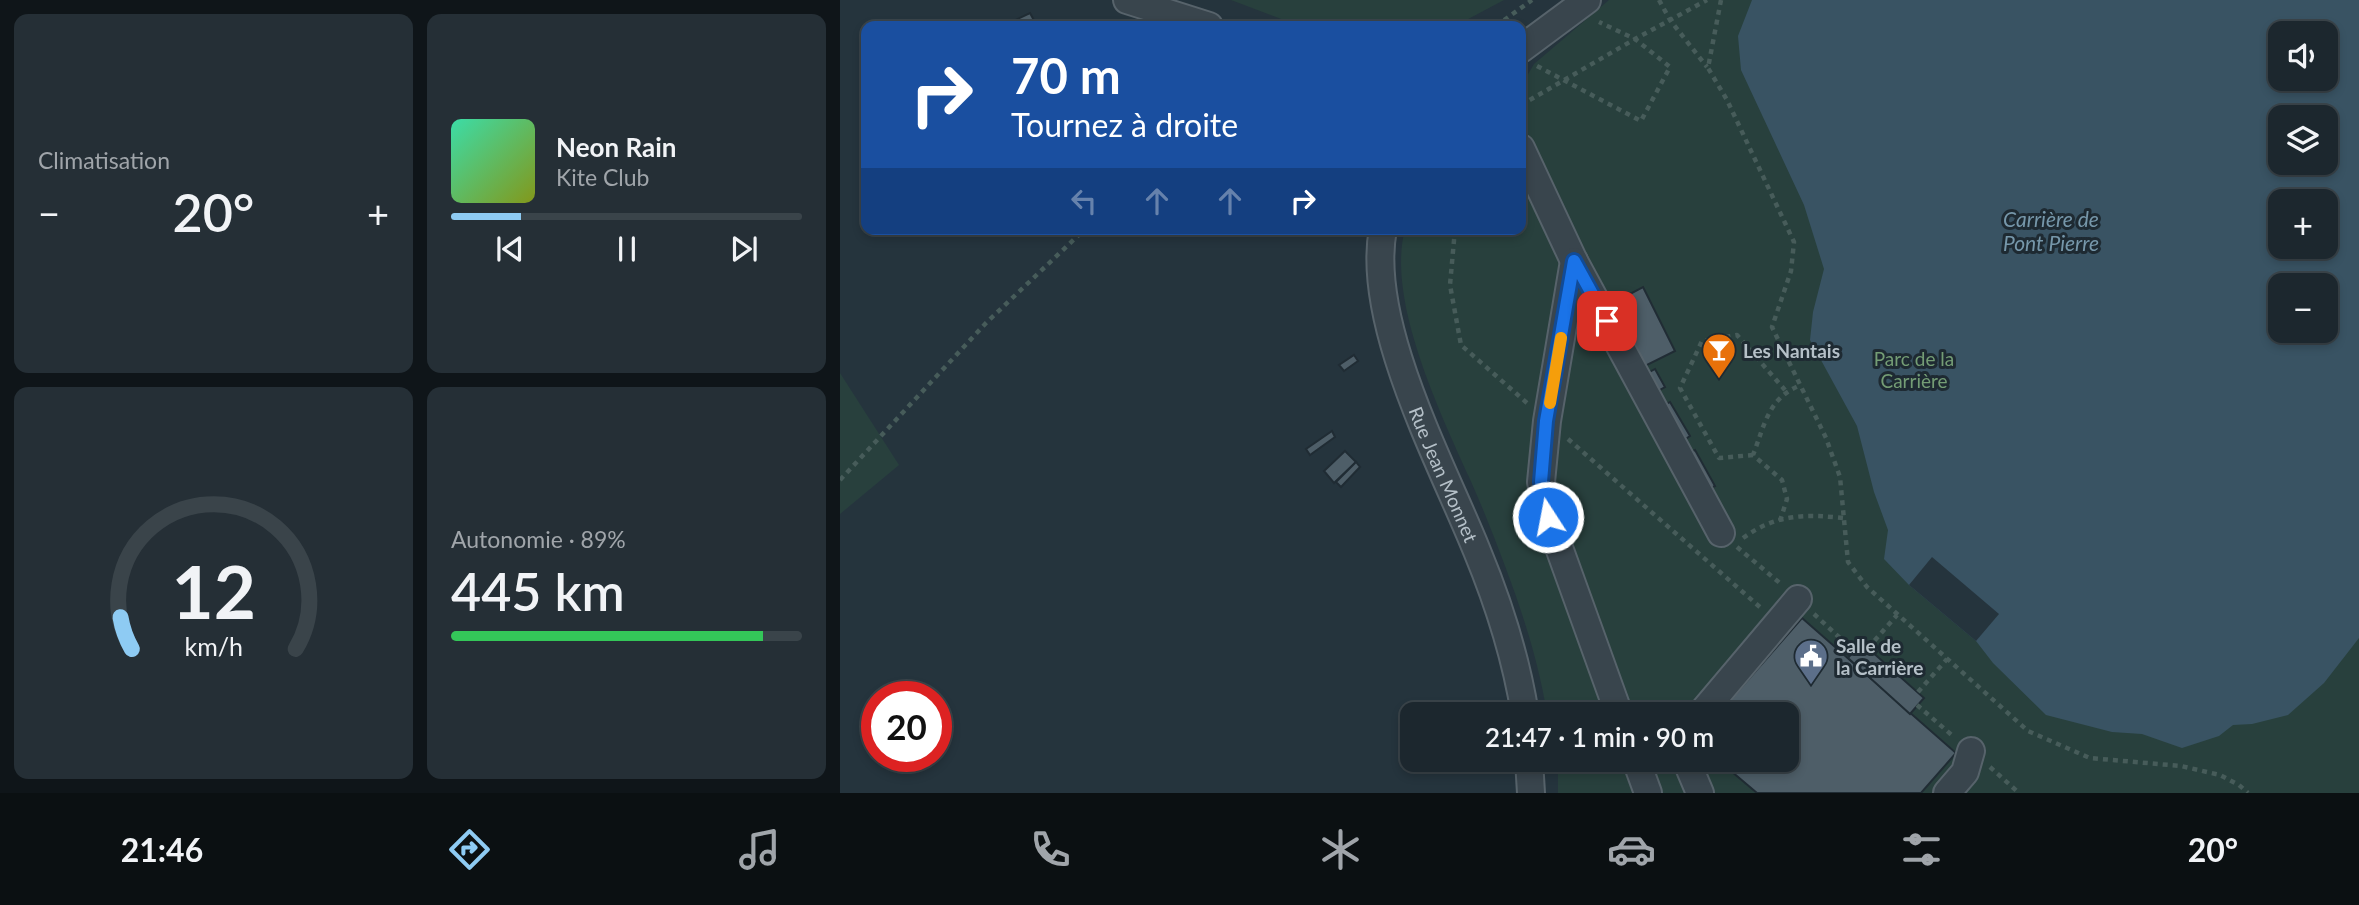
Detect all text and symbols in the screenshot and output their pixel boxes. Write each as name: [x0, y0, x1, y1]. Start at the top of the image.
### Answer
map controls: [2268, 21, 2338, 343]
button: sound: [2268, 21, 2338, 91]
text: 70 m: [1011, 46, 1121, 104]
icon: right: [896, 49, 987, 140]
text: Tournez à droite: [1011, 105, 1238, 144]
button: layers: [2268, 105, 2338, 175]
text: Neon Rain: [556, 131, 676, 163]
text: Climatisation: [38, 146, 170, 174]
text: Kite Club: [556, 163, 649, 191]
text: 20°: [173, 181, 254, 243]
icon: left: [1065, 182, 1103, 220]
icon: ahead: [1138, 182, 1176, 220]
icon: ahead: [1211, 182, 1249, 220]
icon: right: [1284, 182, 1322, 220]
button: +: [2268, 189, 2338, 259]
text: −: [38, 190, 60, 236]
text: +: [367, 190, 389, 236]
water label: Carrière de Pont Pierre: [2003, 206, 2099, 255]
icon: previous: [491, 230, 529, 268]
icon: pause: [608, 230, 646, 268]
icon: next: [725, 230, 763, 268]
button: −: [2268, 273, 2338, 343]
pin: [1577, 291, 1637, 351]
icon: arrive: [1588, 302, 1626, 340]
bar icon: Les Nantais: [1700, 331, 1738, 380]
place label: Les Nantais: [1743, 339, 1840, 362]
park label: Parc de la Carrière: [1874, 347, 1954, 392]
street label: Rue Jean Monnet: [1405, 403, 1484, 546]
position arrow: [1511, 480, 1585, 554]
text: Autonomie · 89%: [451, 525, 626, 553]
text: 12: [171, 547, 256, 635]
text: 445 km: [451, 560, 625, 622]
text: km/h: [184, 631, 243, 661]
place label: Salle de la Carrière: [1836, 634, 1923, 679]
public building icon: Salle de la Carrière: [1792, 637, 1830, 686]
speed limit sign: 20: [861, 681, 952, 772]
text: 21:47 · 1 min · 90 m: [1485, 721, 1714, 753]
icon: directions: [445, 825, 494, 874]
icon: music: [735, 825, 784, 874]
icon: phone: [1026, 825, 1075, 874]
icon: climate: [1316, 825, 1365, 874]
icon: car: [1607, 825, 1656, 874]
icon: filters: [1897, 825, 1946, 874]
text: 21:46: [121, 830, 203, 869]
text: 20°: [2188, 830, 2238, 869]

